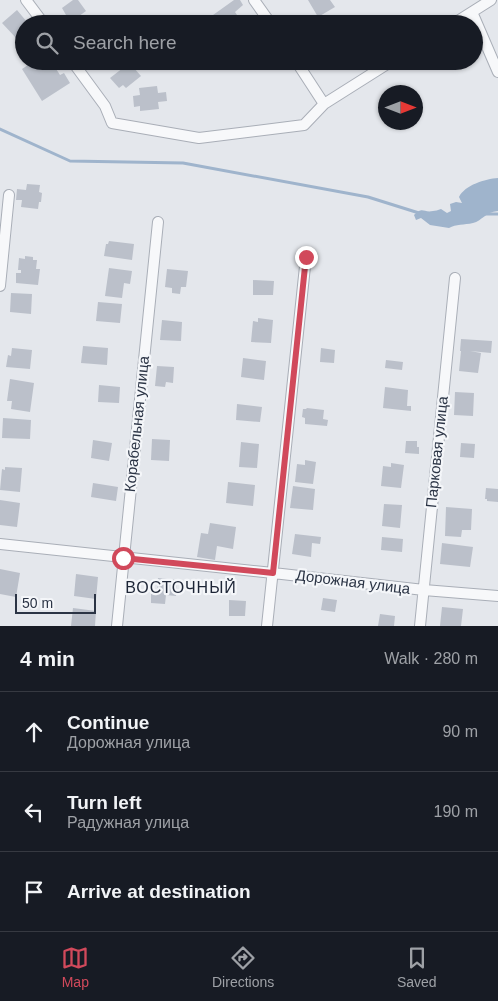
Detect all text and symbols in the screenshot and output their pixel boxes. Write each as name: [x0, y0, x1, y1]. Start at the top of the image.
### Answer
search box: [15, 15, 483, 70]
icon: search: [33, 29, 61, 57]
text: Search here: [73, 32, 177, 53]
north arrow: [378, 85, 423, 130]
route end: [295, 246, 318, 269]
street label: Корабельная улица: [121, 354, 152, 493]
street label: Парковая улица: [422, 395, 451, 509]
route start: [112, 547, 135, 570]
street label: Дорожная улица: [295, 566, 412, 597]
district label: ВОСТОЧНЫЙ: [125, 578, 237, 596]
scale bar: [15, 591, 96, 614]
text: 50 m: [22, 595, 53, 611]
text: 4 min: [20, 647, 75, 670]
text: Walk · 280 m: [384, 650, 478, 667]
text: Continue: [67, 712, 149, 733]
icon: ahead: [20, 718, 48, 746]
text: 90 m: [442, 723, 478, 740]
text: Дорожная улица: [67, 734, 190, 751]
text: Turn left: [67, 792, 142, 813]
icon: left: [20, 798, 48, 826]
text: 190 m: [434, 803, 478, 820]
text: Радужная улица: [67, 814, 189, 831]
icon: arrive: [20, 878, 48, 906]
text: Arrive at destination: [67, 881, 251, 902]
tab: Map: [61, 944, 89, 990]
tab: Directions: [212, 944, 274, 990]
tab: Saved: [397, 944, 437, 990]

